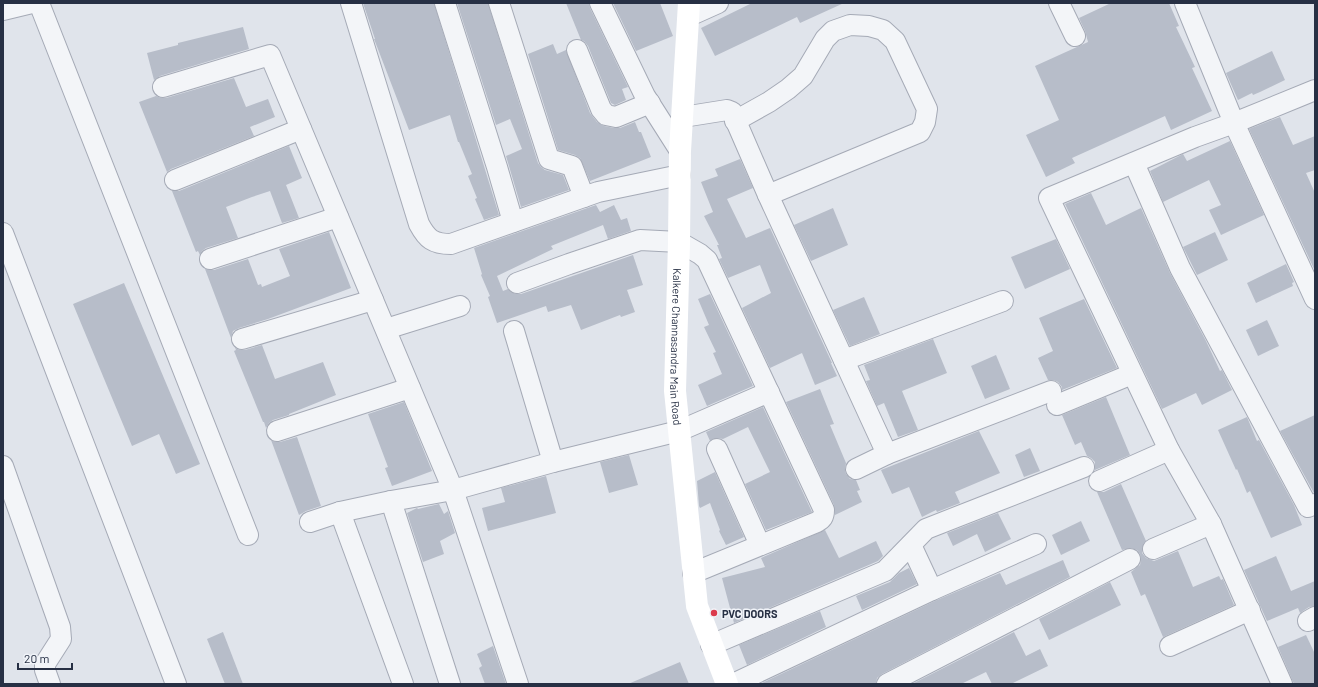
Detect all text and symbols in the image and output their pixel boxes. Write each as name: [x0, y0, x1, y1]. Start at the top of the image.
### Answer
street label: Kalkere Channasandra Main Road: [668, 268, 685, 426]
place label: PVC DOORS: [722, 607, 778, 620]
marker: PVC DOORS: [709, 608, 719, 618]
scale bar: [18, 645, 72, 671]
text: 20 m: [24, 651, 50, 665]

